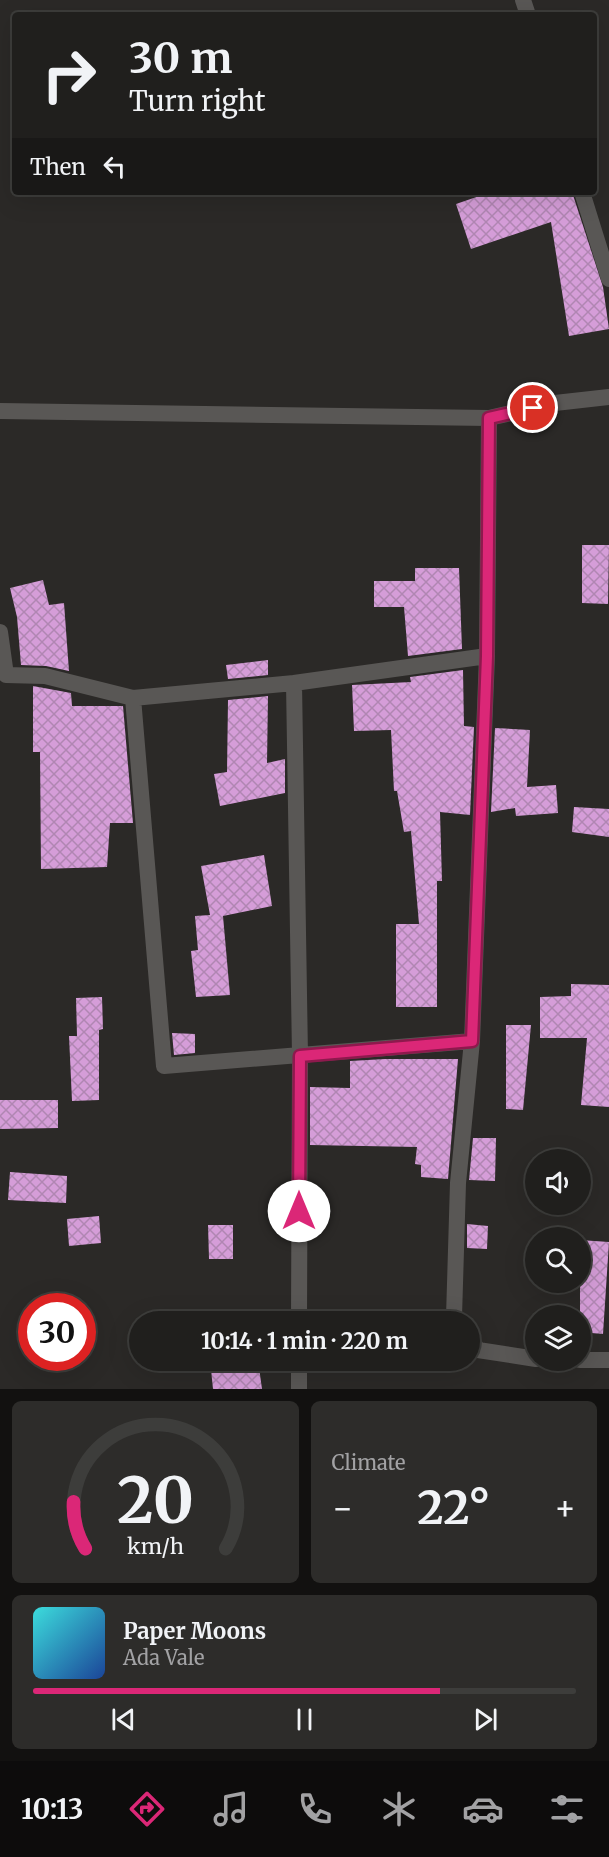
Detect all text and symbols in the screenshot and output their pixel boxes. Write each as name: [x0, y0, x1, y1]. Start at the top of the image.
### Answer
text: 30 m: [129, 32, 233, 84]
icon: right: [30, 36, 108, 114]
text: Turn right: [129, 84, 266, 118]
icon: left: [98, 150, 131, 183]
text: Then: [30, 153, 86, 181]
pin: [507, 382, 558, 433]
icon: arrive: [516, 391, 549, 424]
map controls: [525, 1149, 591, 1371]
button: sound: [525, 1149, 591, 1215]
position arrow: [267, 1179, 331, 1243]
button: search: [525, 1227, 591, 1293]
speed limit sign: 30: [18, 1293, 96, 1371]
button: layers: [525, 1305, 591, 1371]
text: 10:14 · 1 min · 220 m: [201, 1327, 408, 1355]
text: Climate: [332, 1450, 406, 1475]
text: 20: [117, 1462, 194, 1540]
text: 22°: [417, 1480, 490, 1536]
text: −: [332, 1488, 354, 1529]
text: +: [554, 1488, 576, 1529]
text: km/h: [127, 1533, 184, 1560]
text: Paper Moons: [123, 1617, 266, 1645]
text: Ada Vale: [123, 1645, 204, 1670]
icon: previous: [107, 1703, 140, 1736]
icon: pause: [288, 1703, 321, 1736]
icon: next: [469, 1703, 502, 1736]
icon: directions: [126, 1788, 168, 1830]
icon: music: [210, 1788, 252, 1830]
icon: phone: [294, 1788, 336, 1830]
icon: climate: [378, 1788, 420, 1830]
icon: car: [462, 1788, 504, 1830]
icon: filters: [546, 1788, 588, 1830]
text: 10:13: [21, 1792, 83, 1826]

